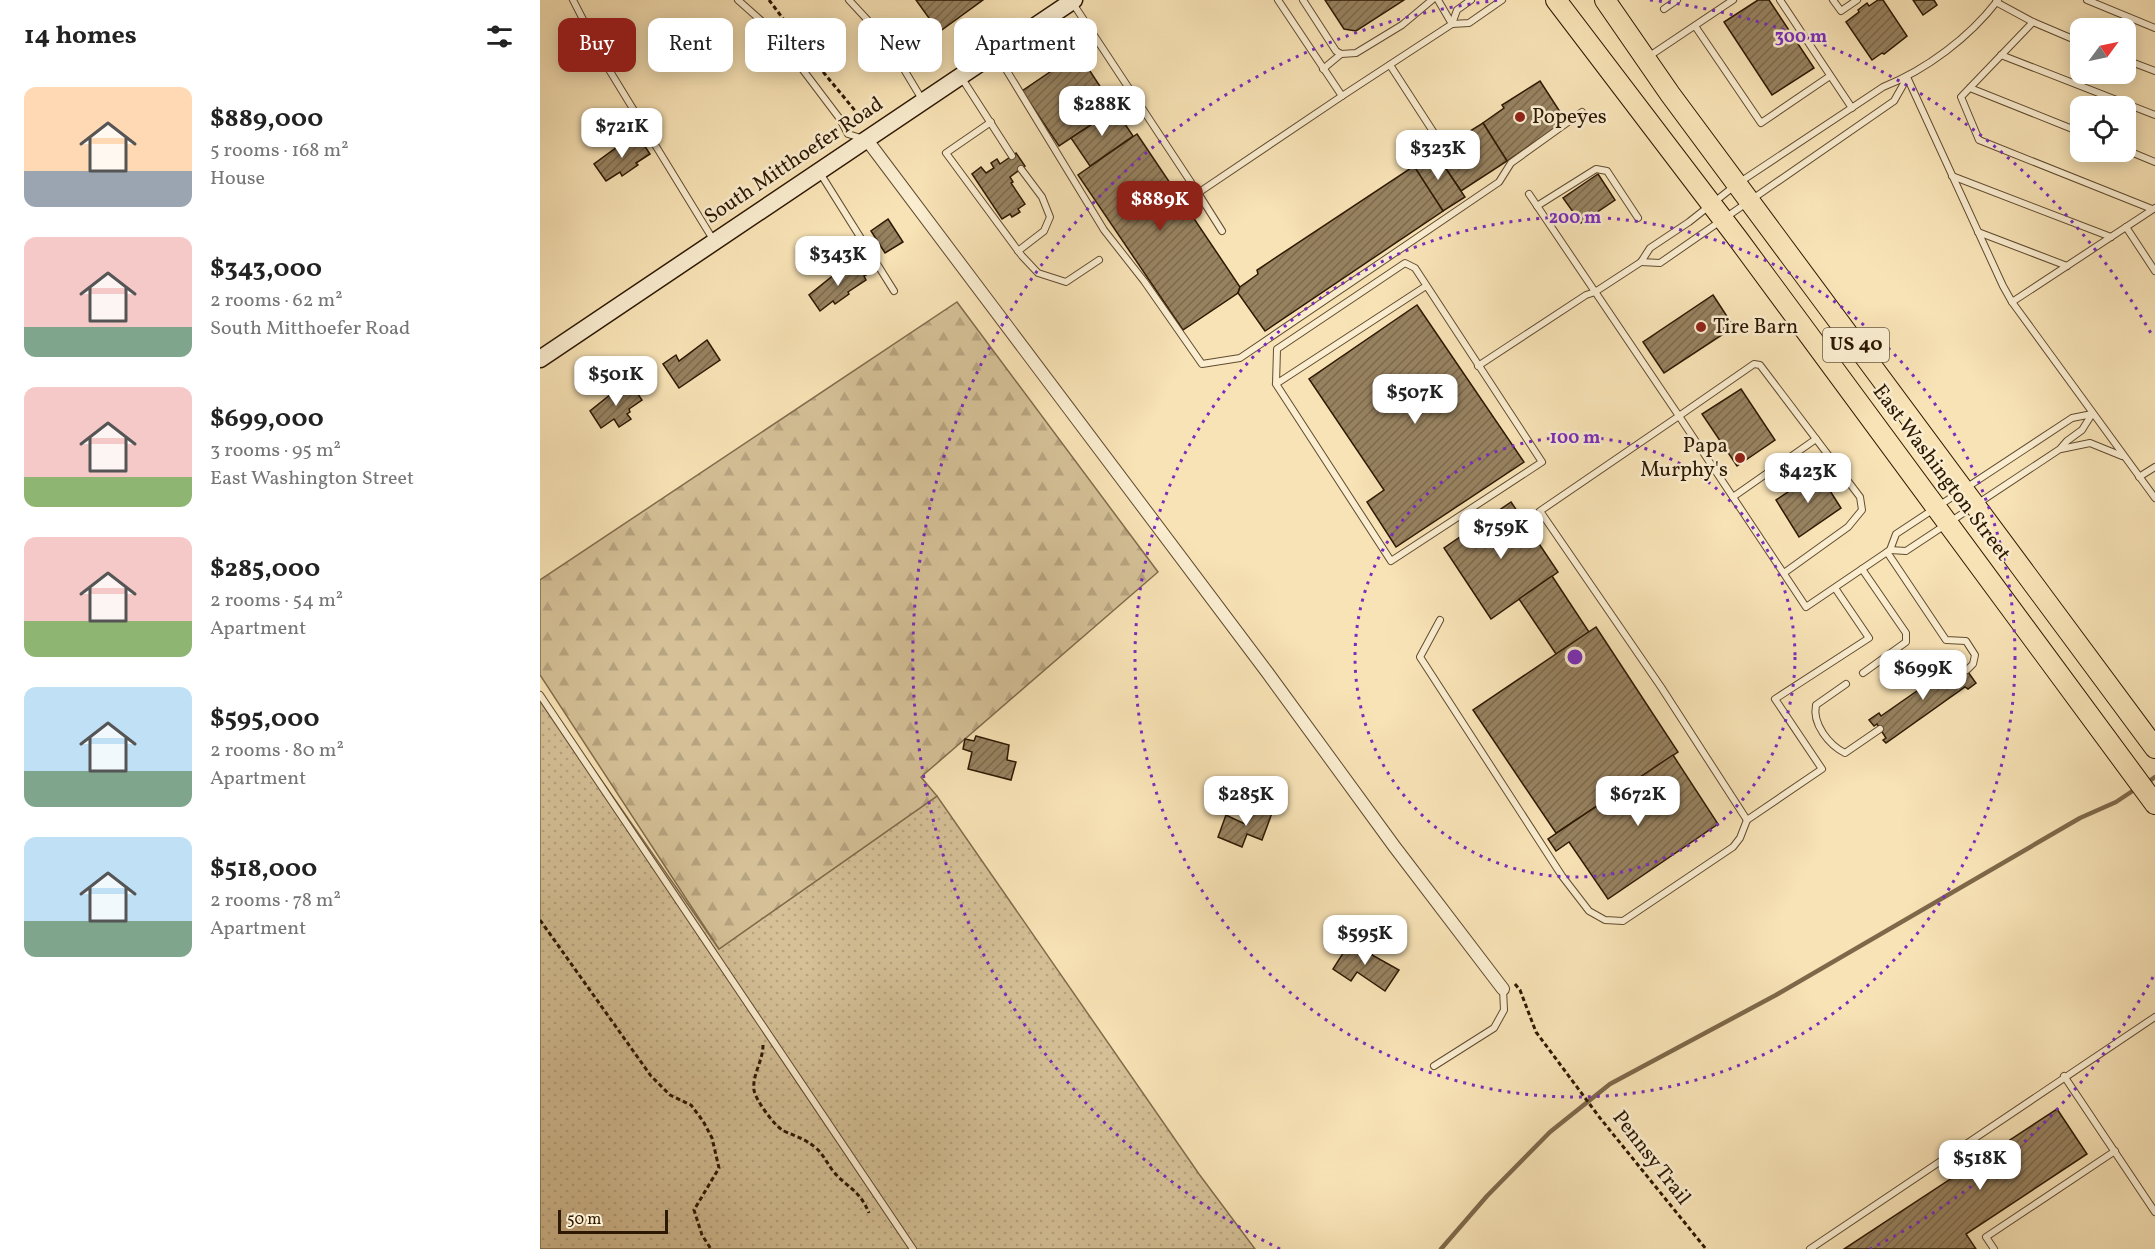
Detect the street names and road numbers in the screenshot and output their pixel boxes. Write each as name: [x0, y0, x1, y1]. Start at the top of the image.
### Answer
street label: South Mitthoefer Road: [699, 90, 889, 232]
road number: US 40: [1823, 328, 1889, 362]
street label: East Washington Street: [1865, 379, 2017, 567]
street label: Pennsy Trail: [1605, 1105, 1697, 1211]

